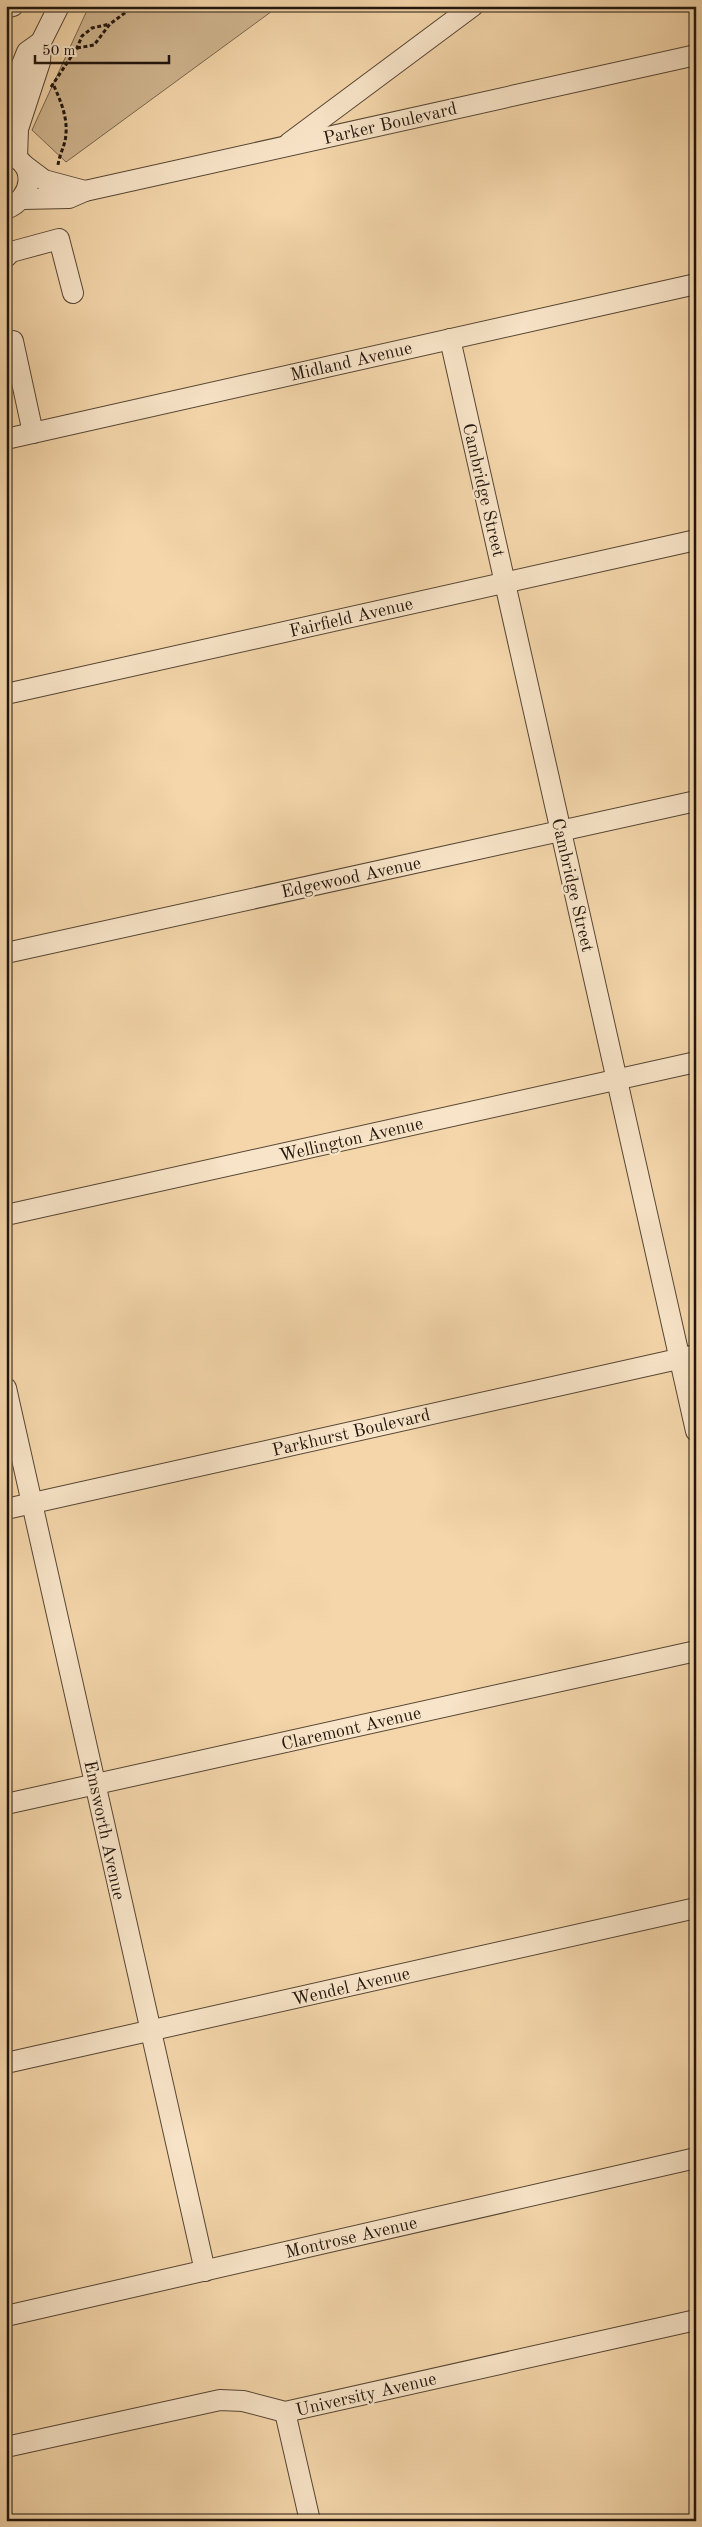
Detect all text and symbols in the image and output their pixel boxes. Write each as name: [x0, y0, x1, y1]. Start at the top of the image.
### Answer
scale bar: [35, 32, 169, 64]
text: 50 m: [42, 44, 76, 59]
street label: Parker Boulevard: [322, 100, 459, 148]
street label: Midland Avenue: [289, 339, 414, 385]
street label: Cambridge Street: [459, 422, 507, 559]
street label: Fairfield Avenue: [288, 595, 415, 641]
street label: Cambridge Street: [548, 817, 596, 954]
street label: Edgewood Avenue: [280, 854, 423, 902]
street label: Wellington Avenue: [278, 1115, 425, 1165]
street label: Parkhurst Boulevard: [270, 1406, 432, 1460]
street label: Claremont Avenue: [280, 1704, 423, 1754]
street label: Emsworth Avenue: [80, 1759, 128, 1902]
street label: Wendel Avenue: [291, 1965, 412, 2009]
street label: Montrose Avenue: [284, 2214, 419, 2262]
street label: University Avenue: [294, 2370, 438, 2420]

